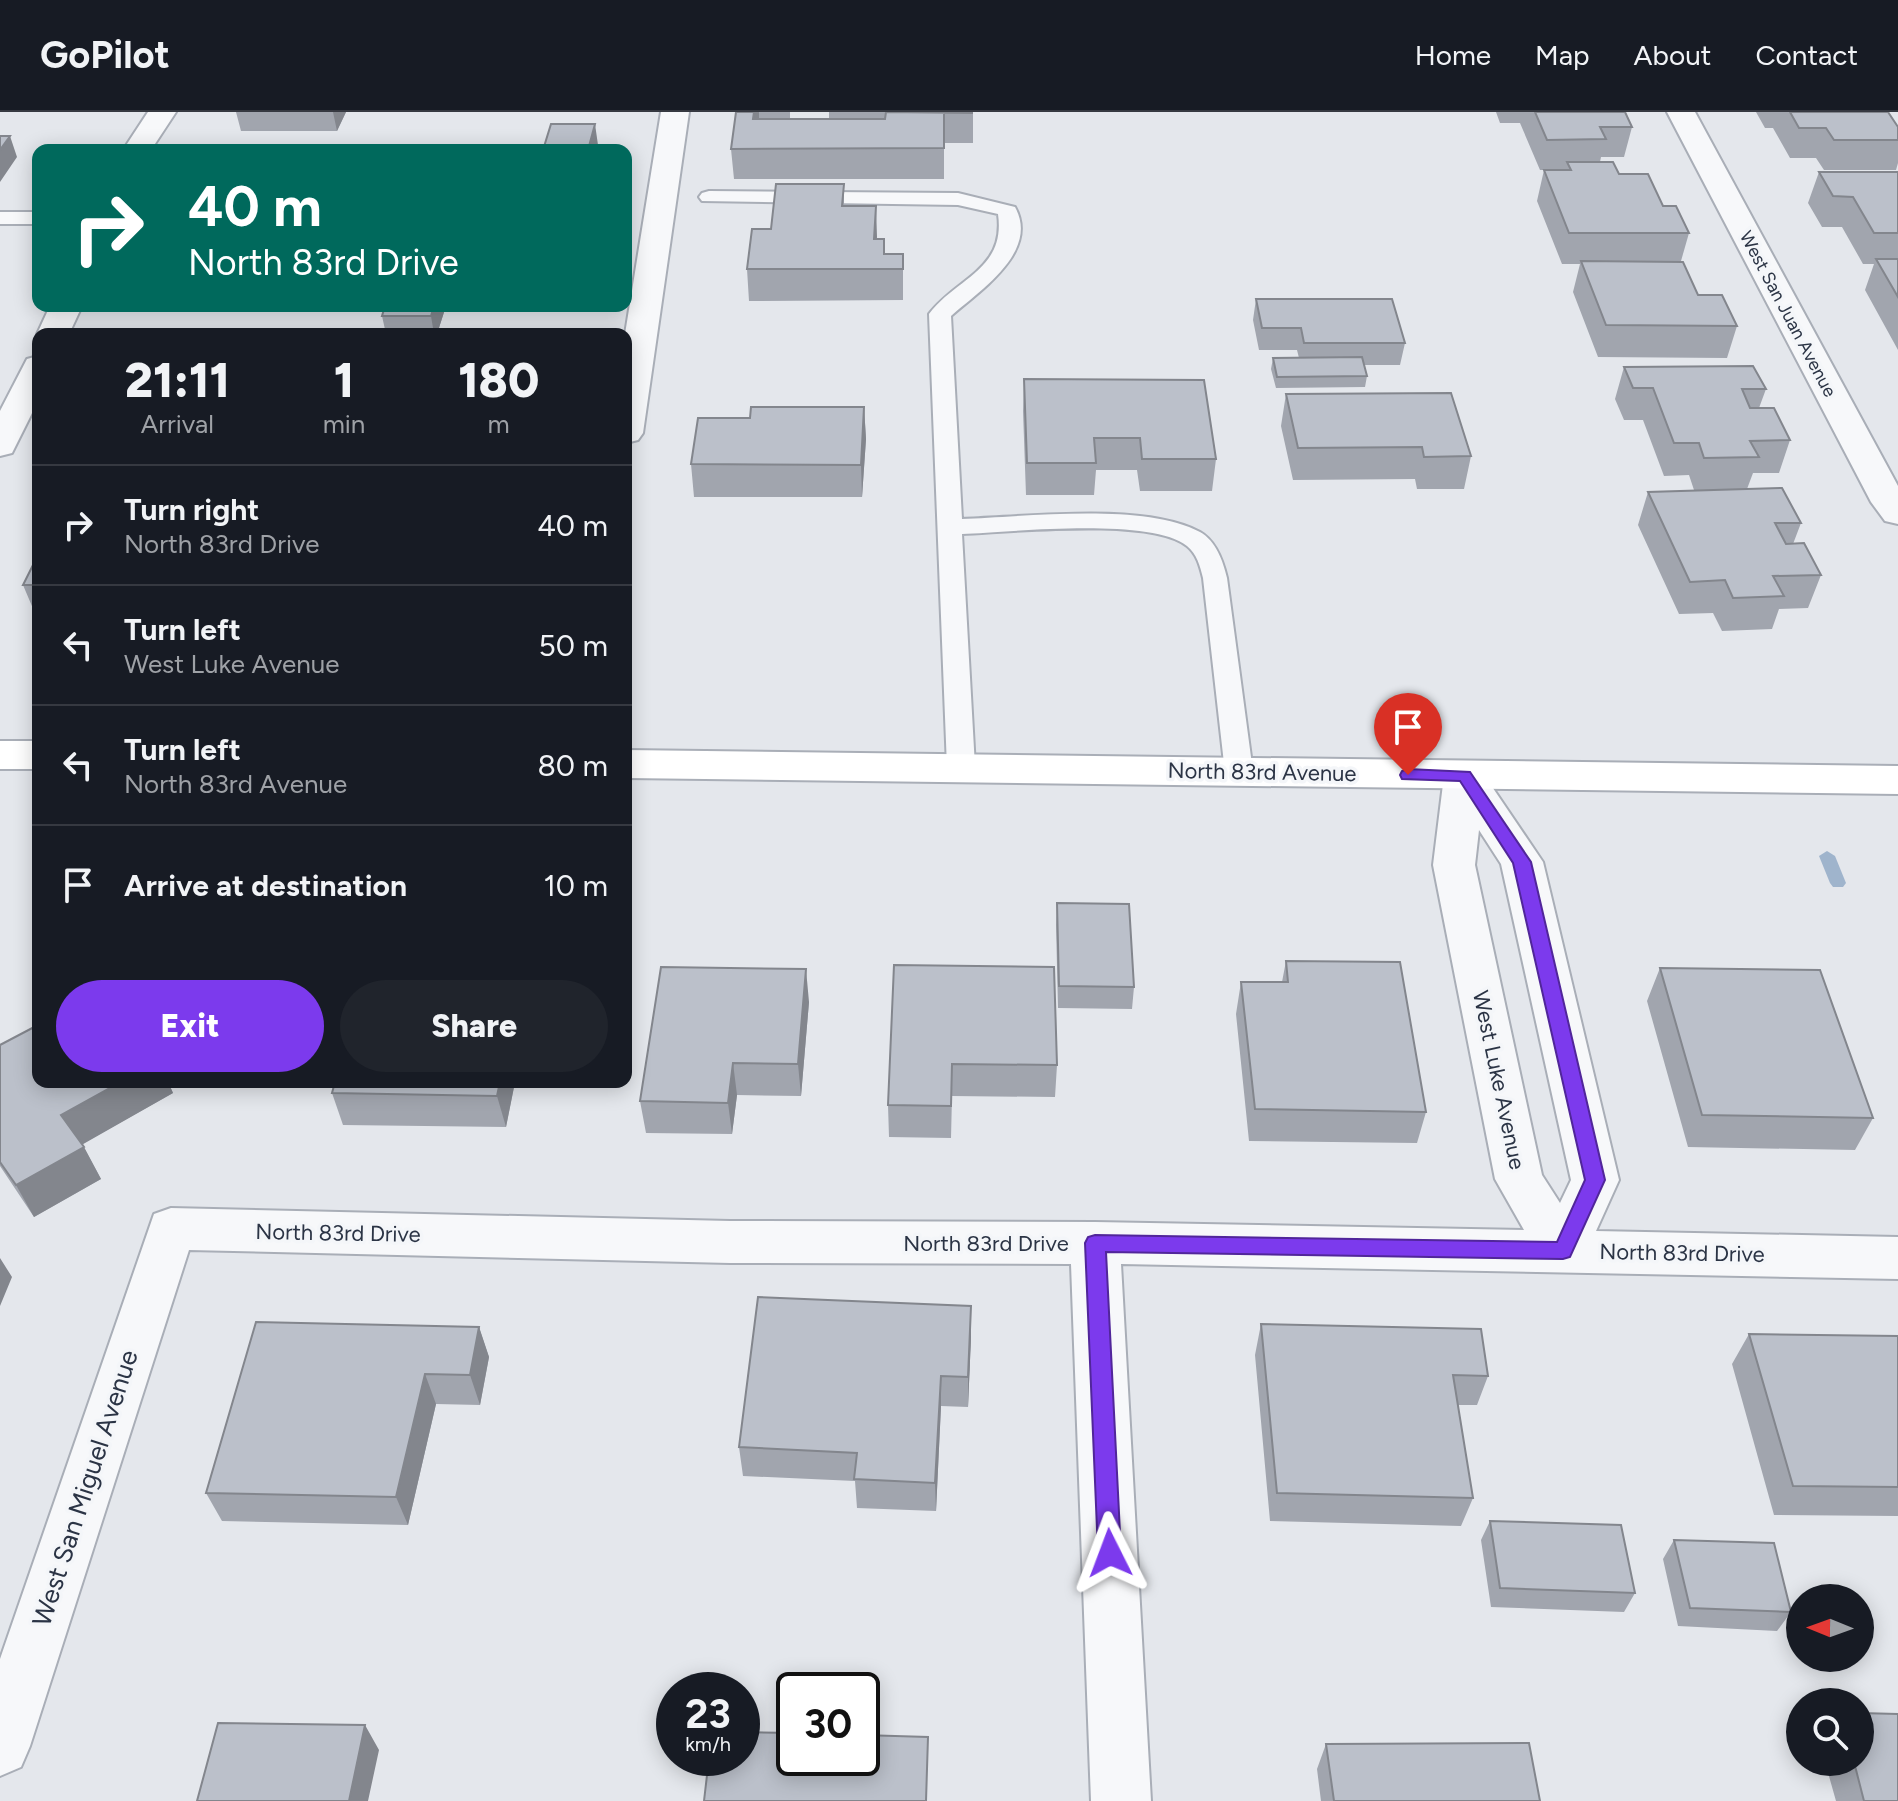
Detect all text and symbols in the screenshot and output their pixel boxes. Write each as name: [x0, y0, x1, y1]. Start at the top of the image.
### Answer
text: GoPilot: [40, 32, 170, 78]
text: Home: [1415, 38, 1491, 72]
text: Map: [1535, 38, 1590, 72]
text: About: [1634, 38, 1711, 72]
text: Contact: [1755, 38, 1858, 72]
text: 40 m: [188, 173, 322, 240]
icon: right: [56, 176, 160, 280]
street label: West San Juan Avenue: [1735, 227, 1841, 401]
text: North 83rd Drive: [188, 241, 459, 284]
text: 21:11: [125, 351, 230, 409]
text: 1: [334, 351, 354, 409]
text: 180: [458, 351, 539, 409]
text: Arrival: [141, 408, 214, 440]
text: min: [323, 408, 365, 440]
text: m: [488, 408, 510, 440]
text: Turn right: [124, 491, 259, 528]
icon: right: [56, 503, 100, 547]
text: 40 m: [537, 507, 608, 544]
text: North 83rd Drive: [124, 528, 319, 560]
text: Turn left: [124, 611, 241, 648]
icon: left: [56, 623, 100, 667]
text: 50 m: [539, 627, 608, 664]
text: West Luke Avenue: [124, 648, 339, 680]
pin: [1374, 693, 1442, 775]
icon: arrive: [1386, 705, 1430, 749]
text: Turn left: [124, 731, 241, 768]
icon: left: [56, 743, 100, 787]
text: 80 m: [537, 747, 608, 784]
street label: North 83rd Avenue: [1167, 757, 1357, 787]
text: North 83rd Avenue: [124, 768, 347, 800]
icon: arrive: [56, 863, 100, 907]
text: Arrive at destination: [124, 867, 407, 904]
text: 10 m: [543, 867, 608, 904]
button: Exit: [56, 980, 324, 1072]
button: Share: [340, 980, 608, 1072]
street label: West Luke Avenue: [1467, 988, 1531, 1172]
street label: North 83rd Drive: [255, 1218, 421, 1248]
street label: North 83rd Drive: [903, 1230, 1069, 1257]
street label: North 83rd Drive: [1599, 1238, 1765, 1268]
street label: West San Miguel Avenue: [25, 1346, 145, 1630]
position arrow: [1068, 1511, 1152, 1595]
north arrow: [1786, 1584, 1874, 1672]
map controls: [1786, 1584, 1874, 1776]
speed limit sign: 30: [776, 1672, 880, 1776]
button: search: [1786, 1688, 1874, 1776]
text: 23: [685, 1690, 731, 1738]
text: km/h: [685, 1732, 731, 1756]

